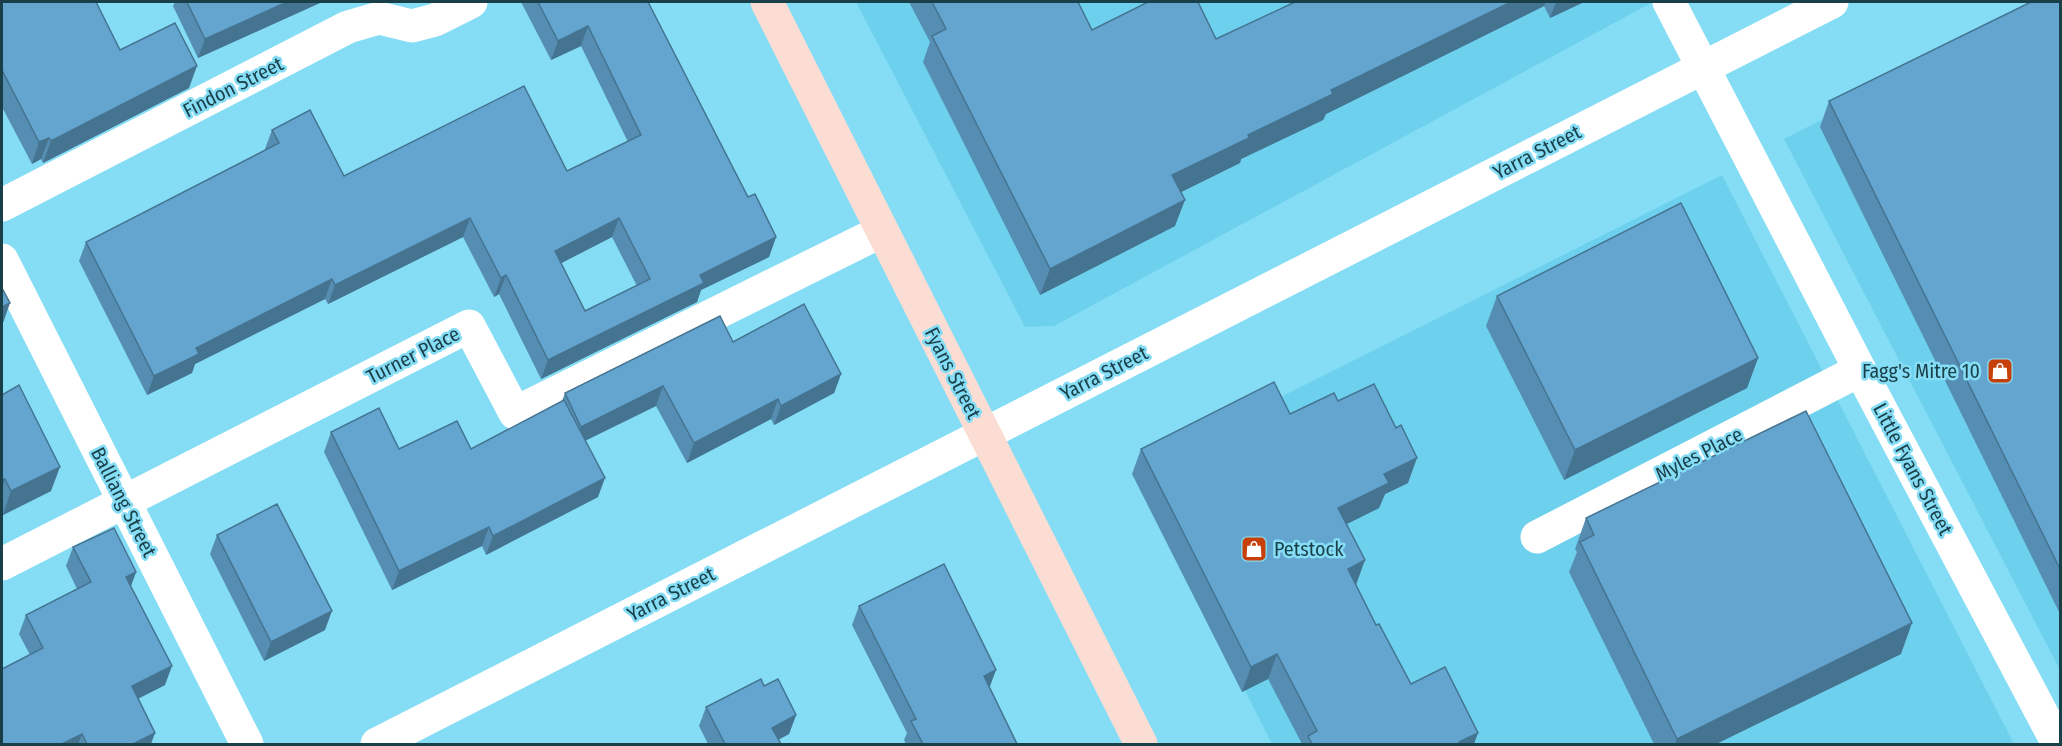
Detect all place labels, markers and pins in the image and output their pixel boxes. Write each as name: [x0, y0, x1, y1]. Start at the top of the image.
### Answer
shop icon: Fagg's Mitre 10: [1985, 356, 2015, 386]
place label: Fagg's Mitre 10: [1862, 359, 1980, 383]
shop icon: Petstock: [1239, 534, 1269, 564]
place label: Petstock: [1274, 537, 1344, 561]

